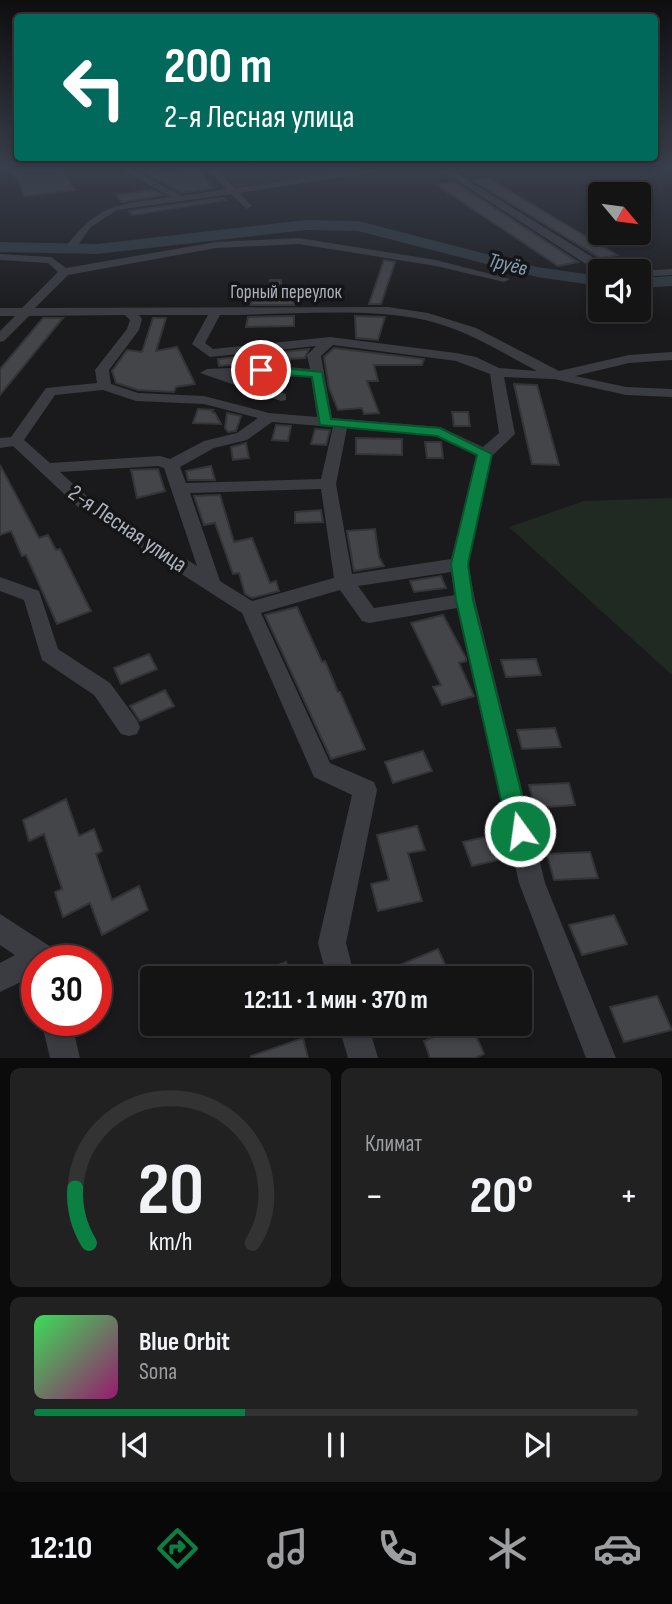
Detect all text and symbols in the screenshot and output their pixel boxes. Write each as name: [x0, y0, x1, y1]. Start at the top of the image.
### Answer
text: 200 m: [164, 38, 272, 97]
icon: left: [49, 42, 140, 133]
text: 2-я Лесная улица: [164, 98, 355, 137]
north arrow: [588, 182, 651, 245]
map controls: [588, 182, 651, 322]
water label: Труёв: [486, 248, 530, 281]
button: sound: [588, 259, 651, 322]
street label: Горный переулок: [230, 281, 343, 304]
pin: [231, 340, 291, 400]
icon: arrive: [242, 351, 280, 389]
street label: 2-я Лесная улица: [63, 479, 192, 579]
position arrow: [483, 794, 557, 868]
speed limit sign: 30: [21, 945, 112, 1036]
text: 12:11 · 1 мин · 370 m: [244, 985, 428, 1016]
text: Климат: [365, 1130, 422, 1158]
text: 20: [137, 1148, 204, 1236]
text: 20°: [470, 1165, 533, 1228]
text: −: [365, 1174, 384, 1219]
text: +: [619, 1174, 638, 1219]
text: km/h: [149, 1227, 192, 1258]
text: Blue Orbit: [139, 1327, 230, 1358]
text: Sona: [139, 1358, 177, 1386]
icon: previous: [116, 1426, 154, 1464]
icon: pause: [317, 1426, 355, 1464]
icon: next: [518, 1426, 556, 1464]
icon: directions: [153, 1524, 202, 1573]
icon: music: [263, 1524, 312, 1573]
icon: phone: [373, 1524, 422, 1573]
icon: climate: [483, 1524, 532, 1573]
icon: car: [593, 1524, 642, 1573]
text: 12:10: [30, 1529, 92, 1568]

